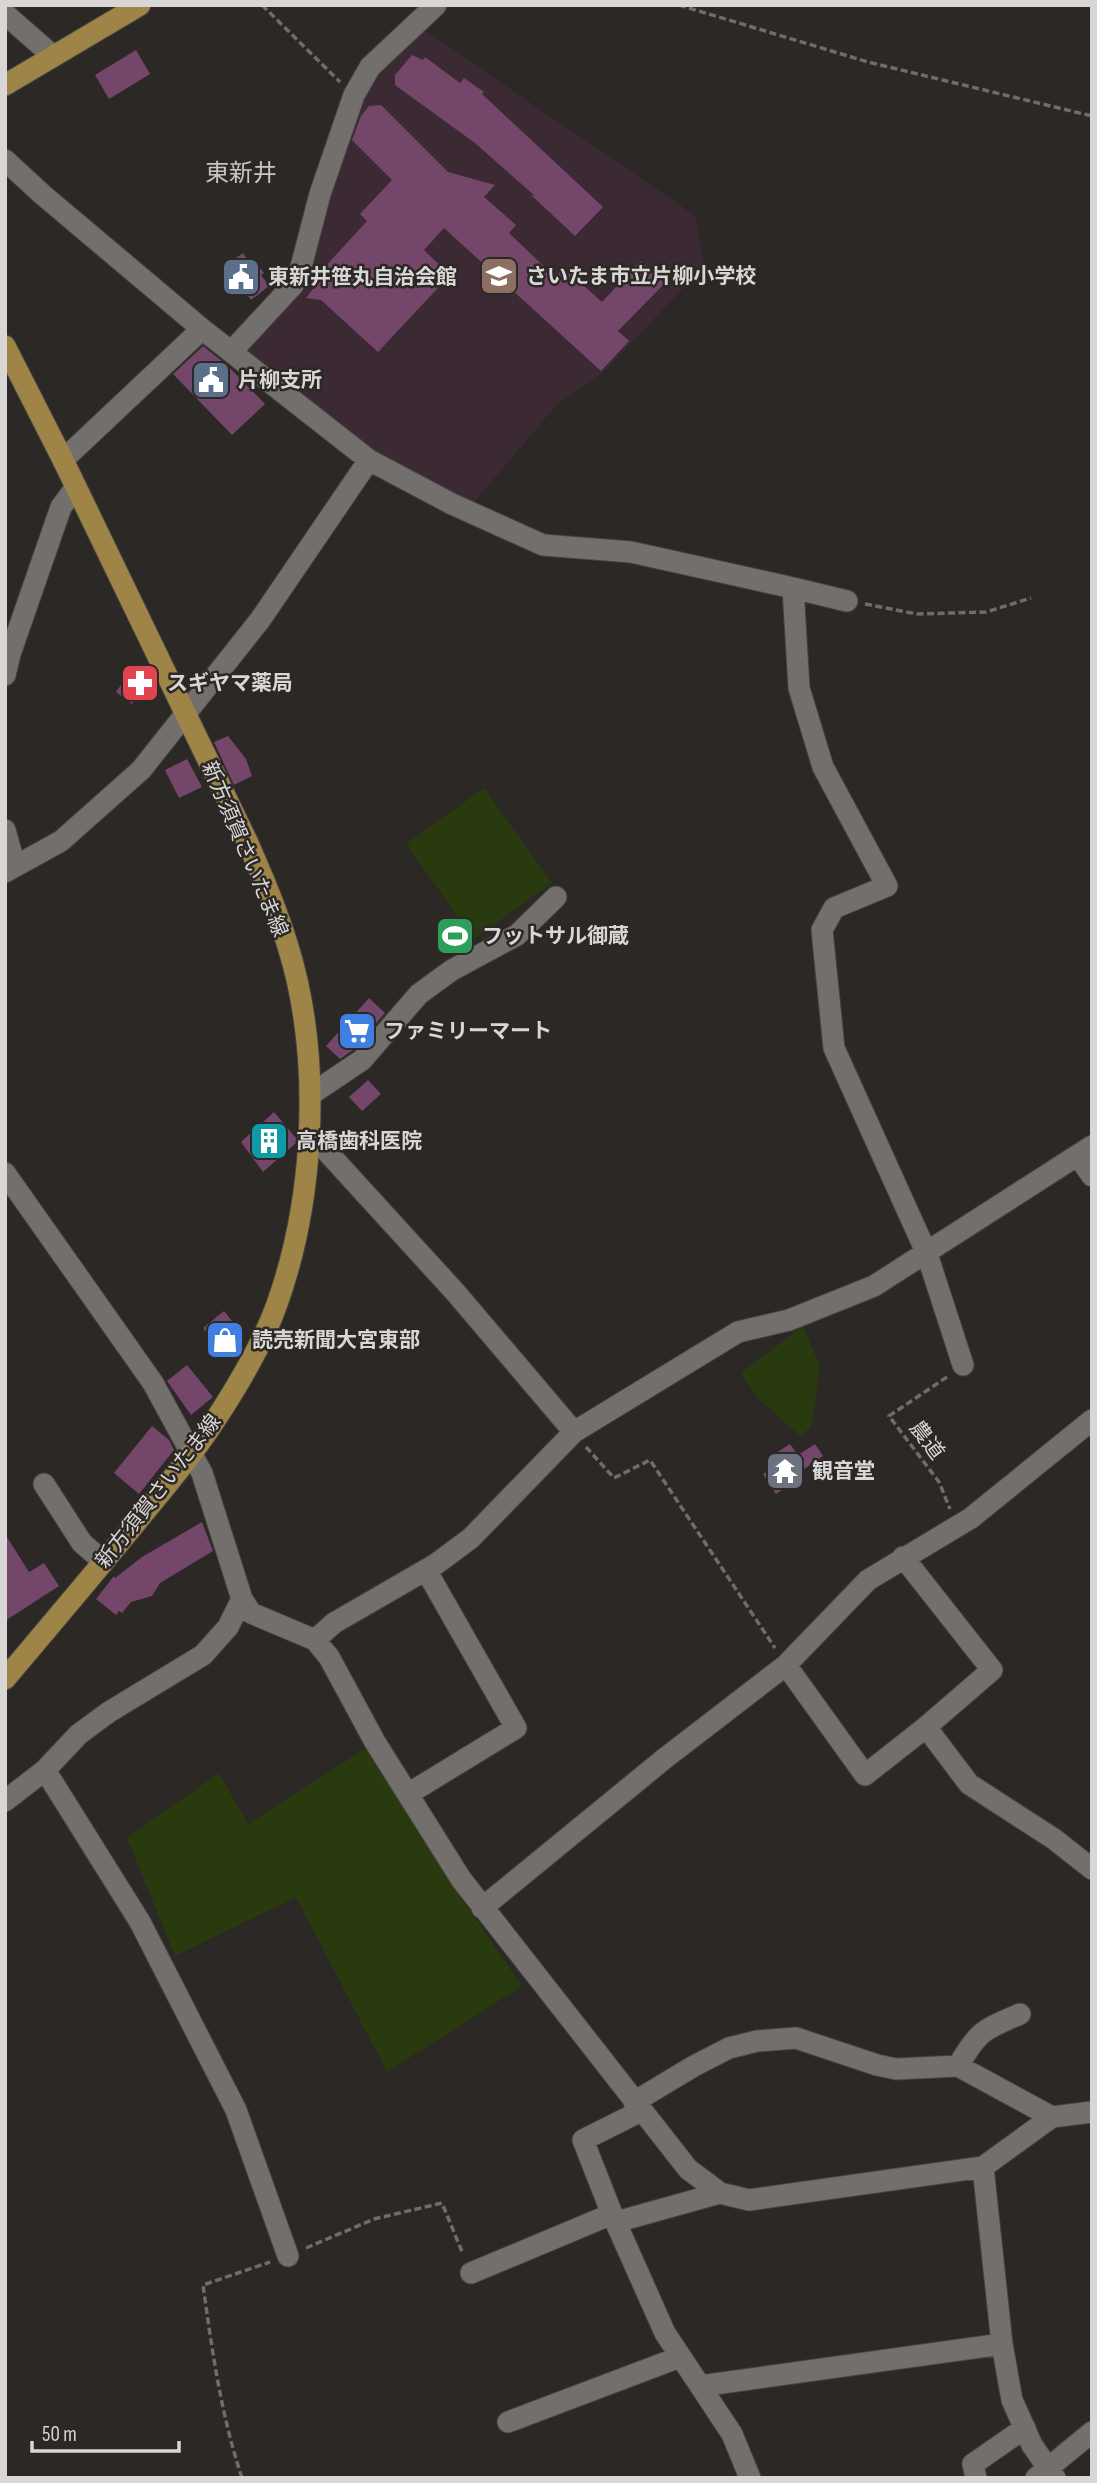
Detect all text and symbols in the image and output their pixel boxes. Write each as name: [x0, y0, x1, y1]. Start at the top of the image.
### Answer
district label: 東新井: [205, 159, 277, 188]
school or university icon: さいたま市立片柳小学校: [478, 255, 520, 297]
public building icon: 東新井笹丸自治会館: [220, 256, 262, 298]
place label: さいたま市立片柳小学校: [526, 264, 756, 289]
place label: 東新井笹丸自治会館: [268, 265, 457, 290]
public building icon: 片柳支所: [190, 359, 232, 401]
place label: 片柳支所: [238, 368, 322, 393]
pharmacy icon: スギヤマ薬局: [119, 662, 161, 704]
place label: スギヤマ薬局: [167, 671, 293, 696]
street label: 新方須賀さいたま線: [196, 758, 293, 941]
sports icon: フットサル御蔵: [434, 915, 476, 957]
place label: フットサル御蔵: [482, 924, 629, 949]
supermarket icon: ファミリーマート: [336, 1010, 378, 1052]
place label: ファミリーマート: [384, 1019, 552, 1044]
building icon: 高橋歯科医院: [248, 1120, 290, 1162]
place label: 高橋歯科医院: [296, 1129, 422, 1154]
shop icon: 読売新聞大宮東部: [204, 1319, 246, 1361]
place label: 読売新聞大宮東部: [252, 1328, 420, 1353]
street label: 新方須賀さいたま線: [91, 1409, 226, 1573]
street label: 農道: [904, 1416, 949, 1465]
temple icon: 観音堂: [764, 1450, 806, 1492]
place label: 観音堂: [812, 1459, 875, 1484]
scale bar: [32, 2410, 178, 2454]
text: 50 m: [42, 2422, 77, 2447]

